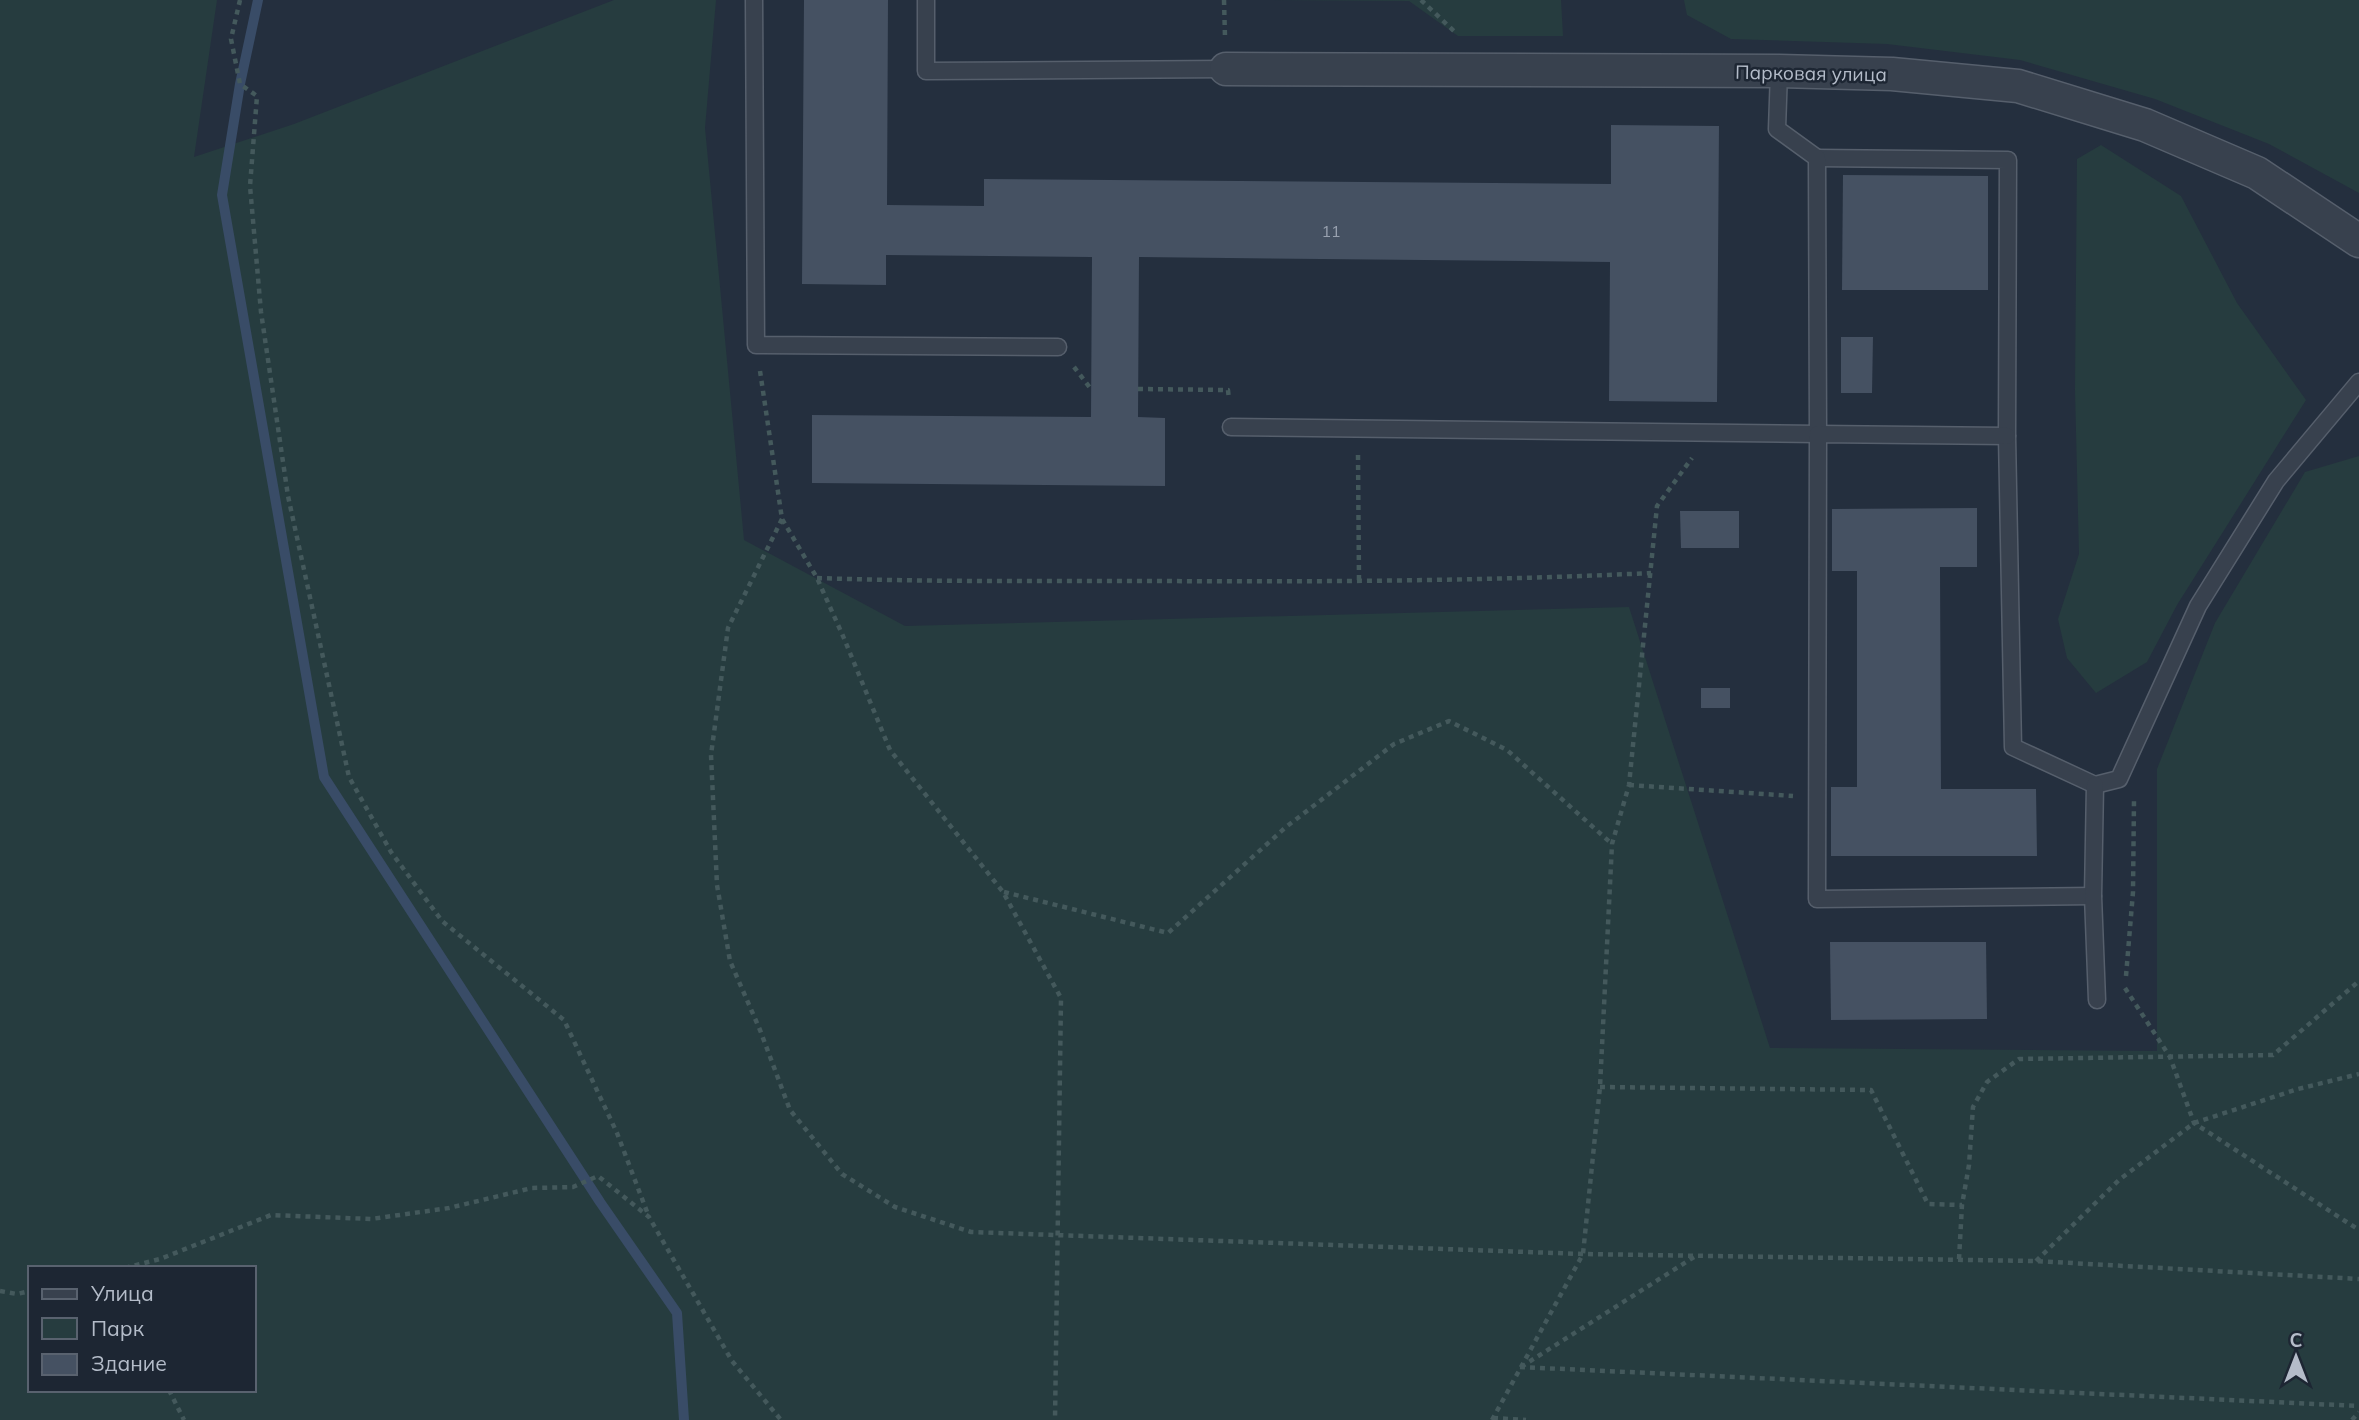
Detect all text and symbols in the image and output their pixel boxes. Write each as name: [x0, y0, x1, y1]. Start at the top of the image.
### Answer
street label: Парковая улица: [1735, 60, 1887, 86]
house number: 11: [1321, 221, 1341, 241]
legend: [28, 1266, 256, 1392]
text: Улица: [90, 1280, 154, 1306]
text: Парк: [91, 1315, 145, 1341]
north arrow: [2261, 1322, 2331, 1392]
text: С: [2289, 1328, 2303, 1352]
text: Здание: [91, 1350, 167, 1376]

